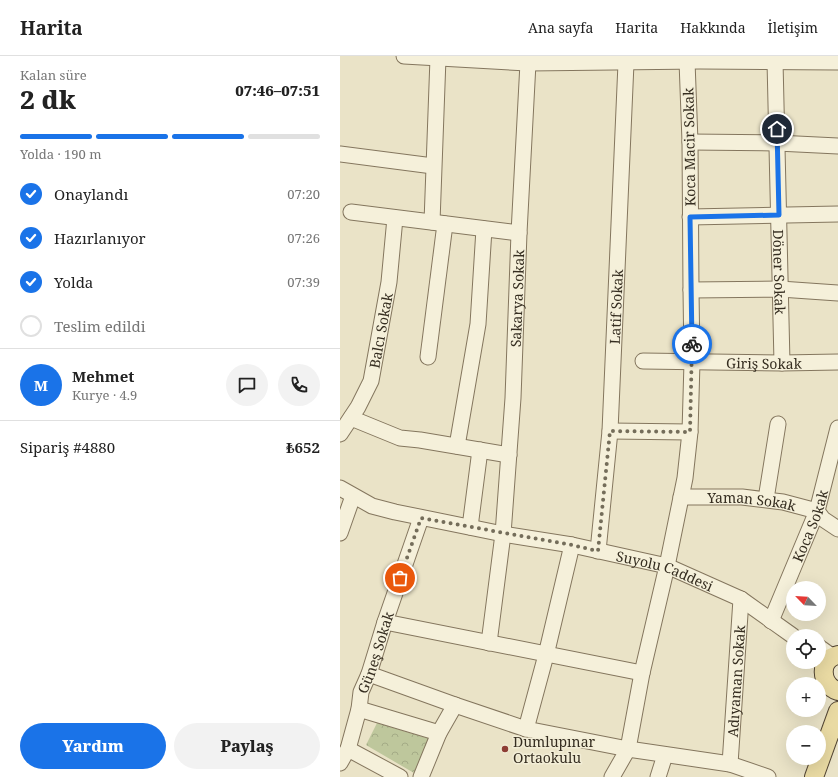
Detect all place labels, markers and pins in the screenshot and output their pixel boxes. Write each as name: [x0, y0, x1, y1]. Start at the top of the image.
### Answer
pin: [760, 112, 794, 146]
pin: [383, 561, 417, 595]
place label: Dumlupınar Ortaokulu: [513, 732, 596, 767]
marker: Dumlupınar Ortaokulu: [500, 744, 510, 754]

